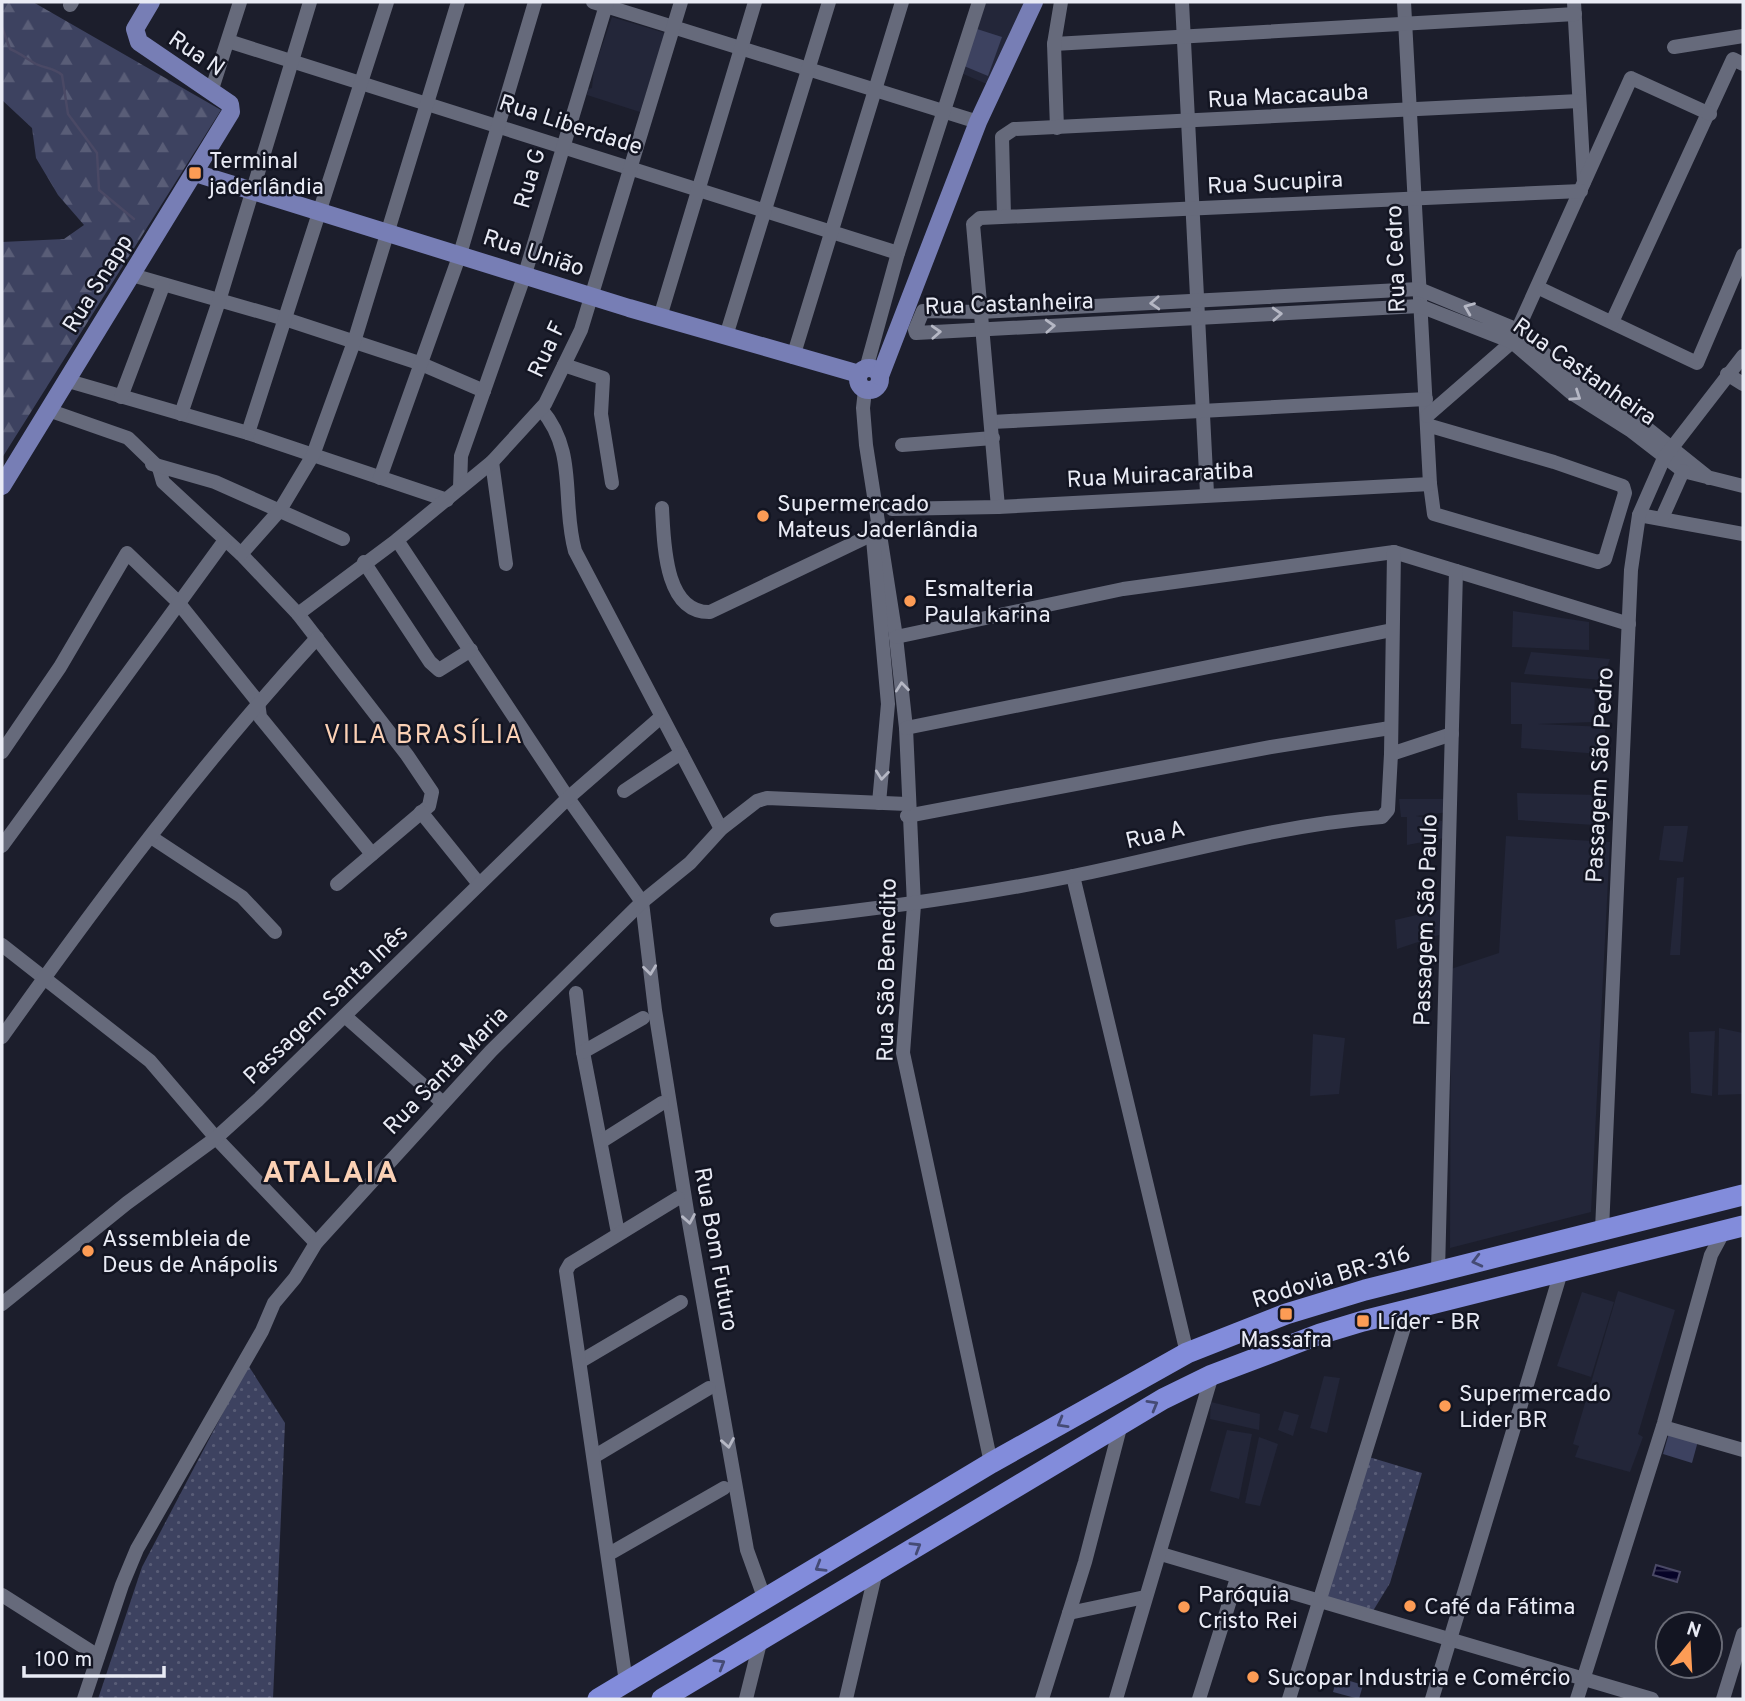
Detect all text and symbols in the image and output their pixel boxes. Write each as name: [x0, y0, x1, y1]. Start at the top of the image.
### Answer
street label: Rua N: [162, 26, 229, 84]
street label: Rua Macacauba: [1207, 79, 1369, 116]
street label: Rua Liberdade: [495, 90, 646, 163]
street label: Rua G: [509, 145, 554, 212]
place label: Terminal jaderlândia: [207, 148, 324, 203]
marker: Terminal jaderlândia: [187, 165, 203, 181]
street label: Rua Sucupira: [1206, 166, 1344, 203]
street label: Rua Cedro: [1381, 205, 1414, 313]
street label: Rua União: [479, 224, 588, 284]
street label: Rua Snapp: [57, 230, 141, 339]
street label: Rua Castanheira: [924, 288, 1094, 323]
one-way arrow: [1149, 295, 1160, 310]
one-way arrow: [1464, 303, 1476, 317]
one-way arrow: [1272, 306, 1283, 321]
street label: Rua Castanheira: [1506, 313, 1661, 433]
street label: Rua F: [523, 317, 574, 383]
one-way arrow: [1045, 319, 1056, 334]
one-way arrow: [931, 325, 942, 340]
one-way arrow: [1568, 388, 1581, 400]
street label: Rua Muiracaratiba: [1066, 457, 1254, 496]
place label: Supermercado Mateus Jaderlândia: [777, 491, 978, 546]
marker: Supermercado Mateus Jaderlândia: [755, 508, 771, 524]
place label: Esmalteria Paula karina: [924, 576, 1050, 631]
marker: Esmalteria Paula karina: [902, 593, 918, 609]
street label: Passagem São Pedro: [1581, 667, 1622, 884]
one-way arrow: [894, 681, 909, 693]
district label: VILA BRASÍLIA: [324, 718, 524, 753]
one-way arrow: [874, 769, 889, 781]
street label: Passagem São Paulo: [1409, 813, 1446, 1027]
street label: Rua A: [1123, 816, 1188, 857]
street label: Rua São Benedito: [872, 878, 905, 1062]
street label: Passagem Santa Inês: [238, 920, 415, 1092]
one-way arrow: [642, 965, 657, 976]
street label: Rua Santa Maria: [378, 1001, 515, 1142]
district label: ATALAIA: [262, 1156, 400, 1193]
street label: Rua Bom Futuro: [686, 1165, 743, 1334]
one-way arrow: [680, 1213, 695, 1225]
place label: Assembleia de Deus de Anápolis: [102, 1226, 278, 1281]
street label: Rodovia BR-316: [1249, 1241, 1414, 1316]
marker: Assembleia de Deus de Anápolis: [80, 1243, 96, 1259]
one-way arrow: [1471, 1253, 1483, 1268]
marker: Massafra: [1278, 1306, 1294, 1322]
place label: Líder - BR: [1377, 1309, 1480, 1338]
marker: Líder - BR: [1355, 1313, 1371, 1329]
place label: Massafra: [1240, 1327, 1332, 1356]
place label: Supermercado Lider BR: [1459, 1381, 1611, 1436]
marker: Supermercado Lider BR: [1437, 1398, 1453, 1414]
one-way arrow: [1146, 1400, 1158, 1413]
one-way arrow: [1056, 1415, 1069, 1428]
one-way arrow: [720, 1437, 735, 1449]
one-way arrow: [908, 1542, 921, 1555]
one-way arrow: [814, 1558, 827, 1571]
place label: Paróquia Cristo Rei: [1198, 1582, 1298, 1637]
place label: Café da Fátima: [1424, 1594, 1575, 1623]
marker: Café da Fátima: [1402, 1598, 1418, 1614]
marker: Paróquia Cristo Rei: [1176, 1599, 1192, 1615]
north arrow: [1654, 1610, 1724, 1680]
text: N: [1683, 1617, 1704, 1644]
scale bar: [24, 1634, 164, 1678]
text: 100 m: [35, 1647, 92, 1674]
one-way arrow: [713, 1659, 726, 1672]
place label: Sucopar Industria e Comércio: [1267, 1665, 1570, 1694]
marker: Sucopar Industria e Comércio: [1245, 1669, 1261, 1685]

